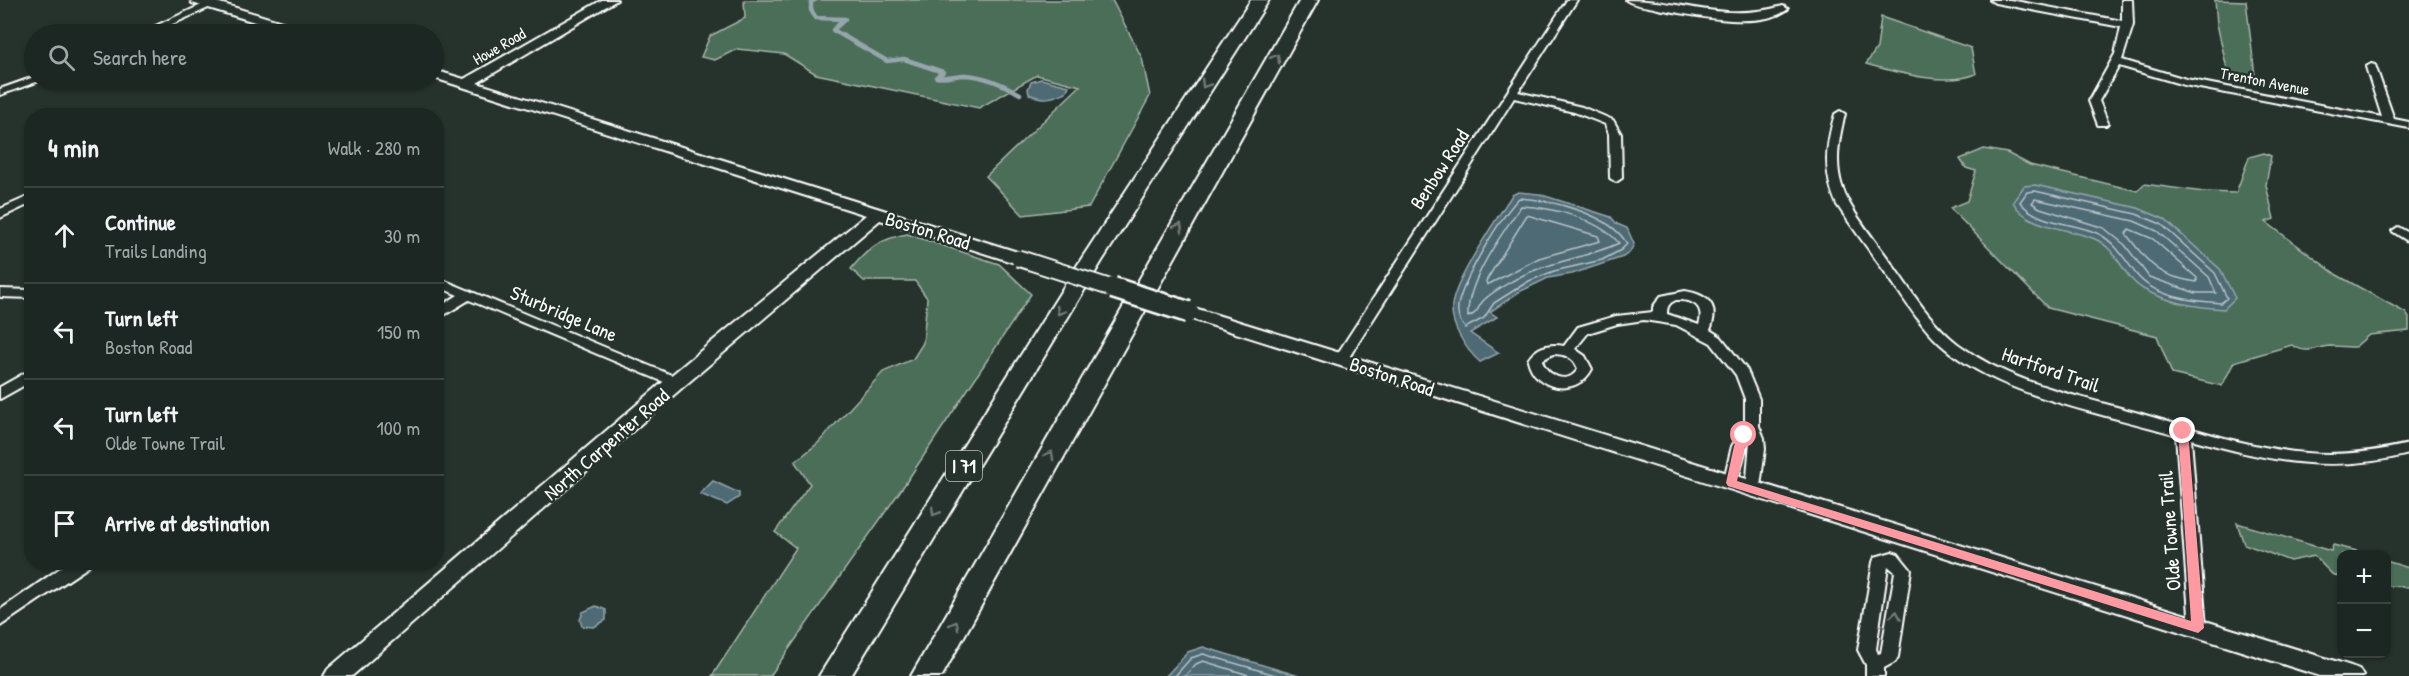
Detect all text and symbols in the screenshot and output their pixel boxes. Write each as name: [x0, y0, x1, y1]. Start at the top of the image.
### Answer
street label: Howe Road: [469, 22, 529, 70]
search box: [24, 24, 444, 90]
icon: search: [45, 41, 78, 74]
text: Search here: [93, 42, 187, 72]
one-way arrow: [1269, 53, 1280, 64]
street label: Trenton Avenue: [2218, 62, 2312, 101]
one-way arrow: [1201, 78, 1212, 89]
street label: Benbow Road: [1403, 124, 1475, 214]
text: 4 min: [48, 130, 99, 165]
text: Walk · 280 m: [328, 134, 420, 161]
street label: Boston Road: [882, 204, 974, 256]
text: Continue: [105, 207, 176, 237]
icon: ahead: [48, 219, 81, 252]
text: 30 m: [384, 222, 420, 249]
one-way arrow: [1172, 223, 1183, 233]
text: Trails Landing: [105, 237, 207, 264]
street label: Sturbridge Lane: [506, 278, 622, 348]
text: Turn left: [105, 303, 178, 333]
one-way arrow: [1056, 304, 1067, 315]
icon: left: [48, 315, 81, 348]
text: 150 m: [377, 318, 420, 345]
text: Boston Road: [105, 333, 192, 360]
street label: Hartford Trail: [1998, 340, 2104, 399]
street label: Boston Road: [1346, 350, 1438, 402]
street label: North Carpenter Road: [537, 382, 675, 506]
text: Turn left: [105, 399, 178, 429]
icon: left: [48, 411, 81, 444]
text: 100 m: [377, 414, 420, 441]
route end: [2169, 417, 2195, 443]
route start: [1730, 421, 1756, 447]
text: Olde Towne Trail: [105, 429, 225, 456]
road number: I 71: [946, 451, 982, 481]
one-way arrow: [1043, 451, 1054, 461]
street label: Olde Towne Trail: [2151, 470, 2187, 592]
one-way arrow: [931, 506, 943, 516]
icon: arrive: [48, 507, 81, 540]
text: Arrive at destination: [105, 508, 270, 538]
map controls: [2337, 550, 2391, 658]
button: +: [2337, 550, 2391, 604]
button: −: [2337, 604, 2391, 658]
one-way arrow: [1889, 610, 1902, 620]
one-way arrow: [947, 621, 959, 631]

